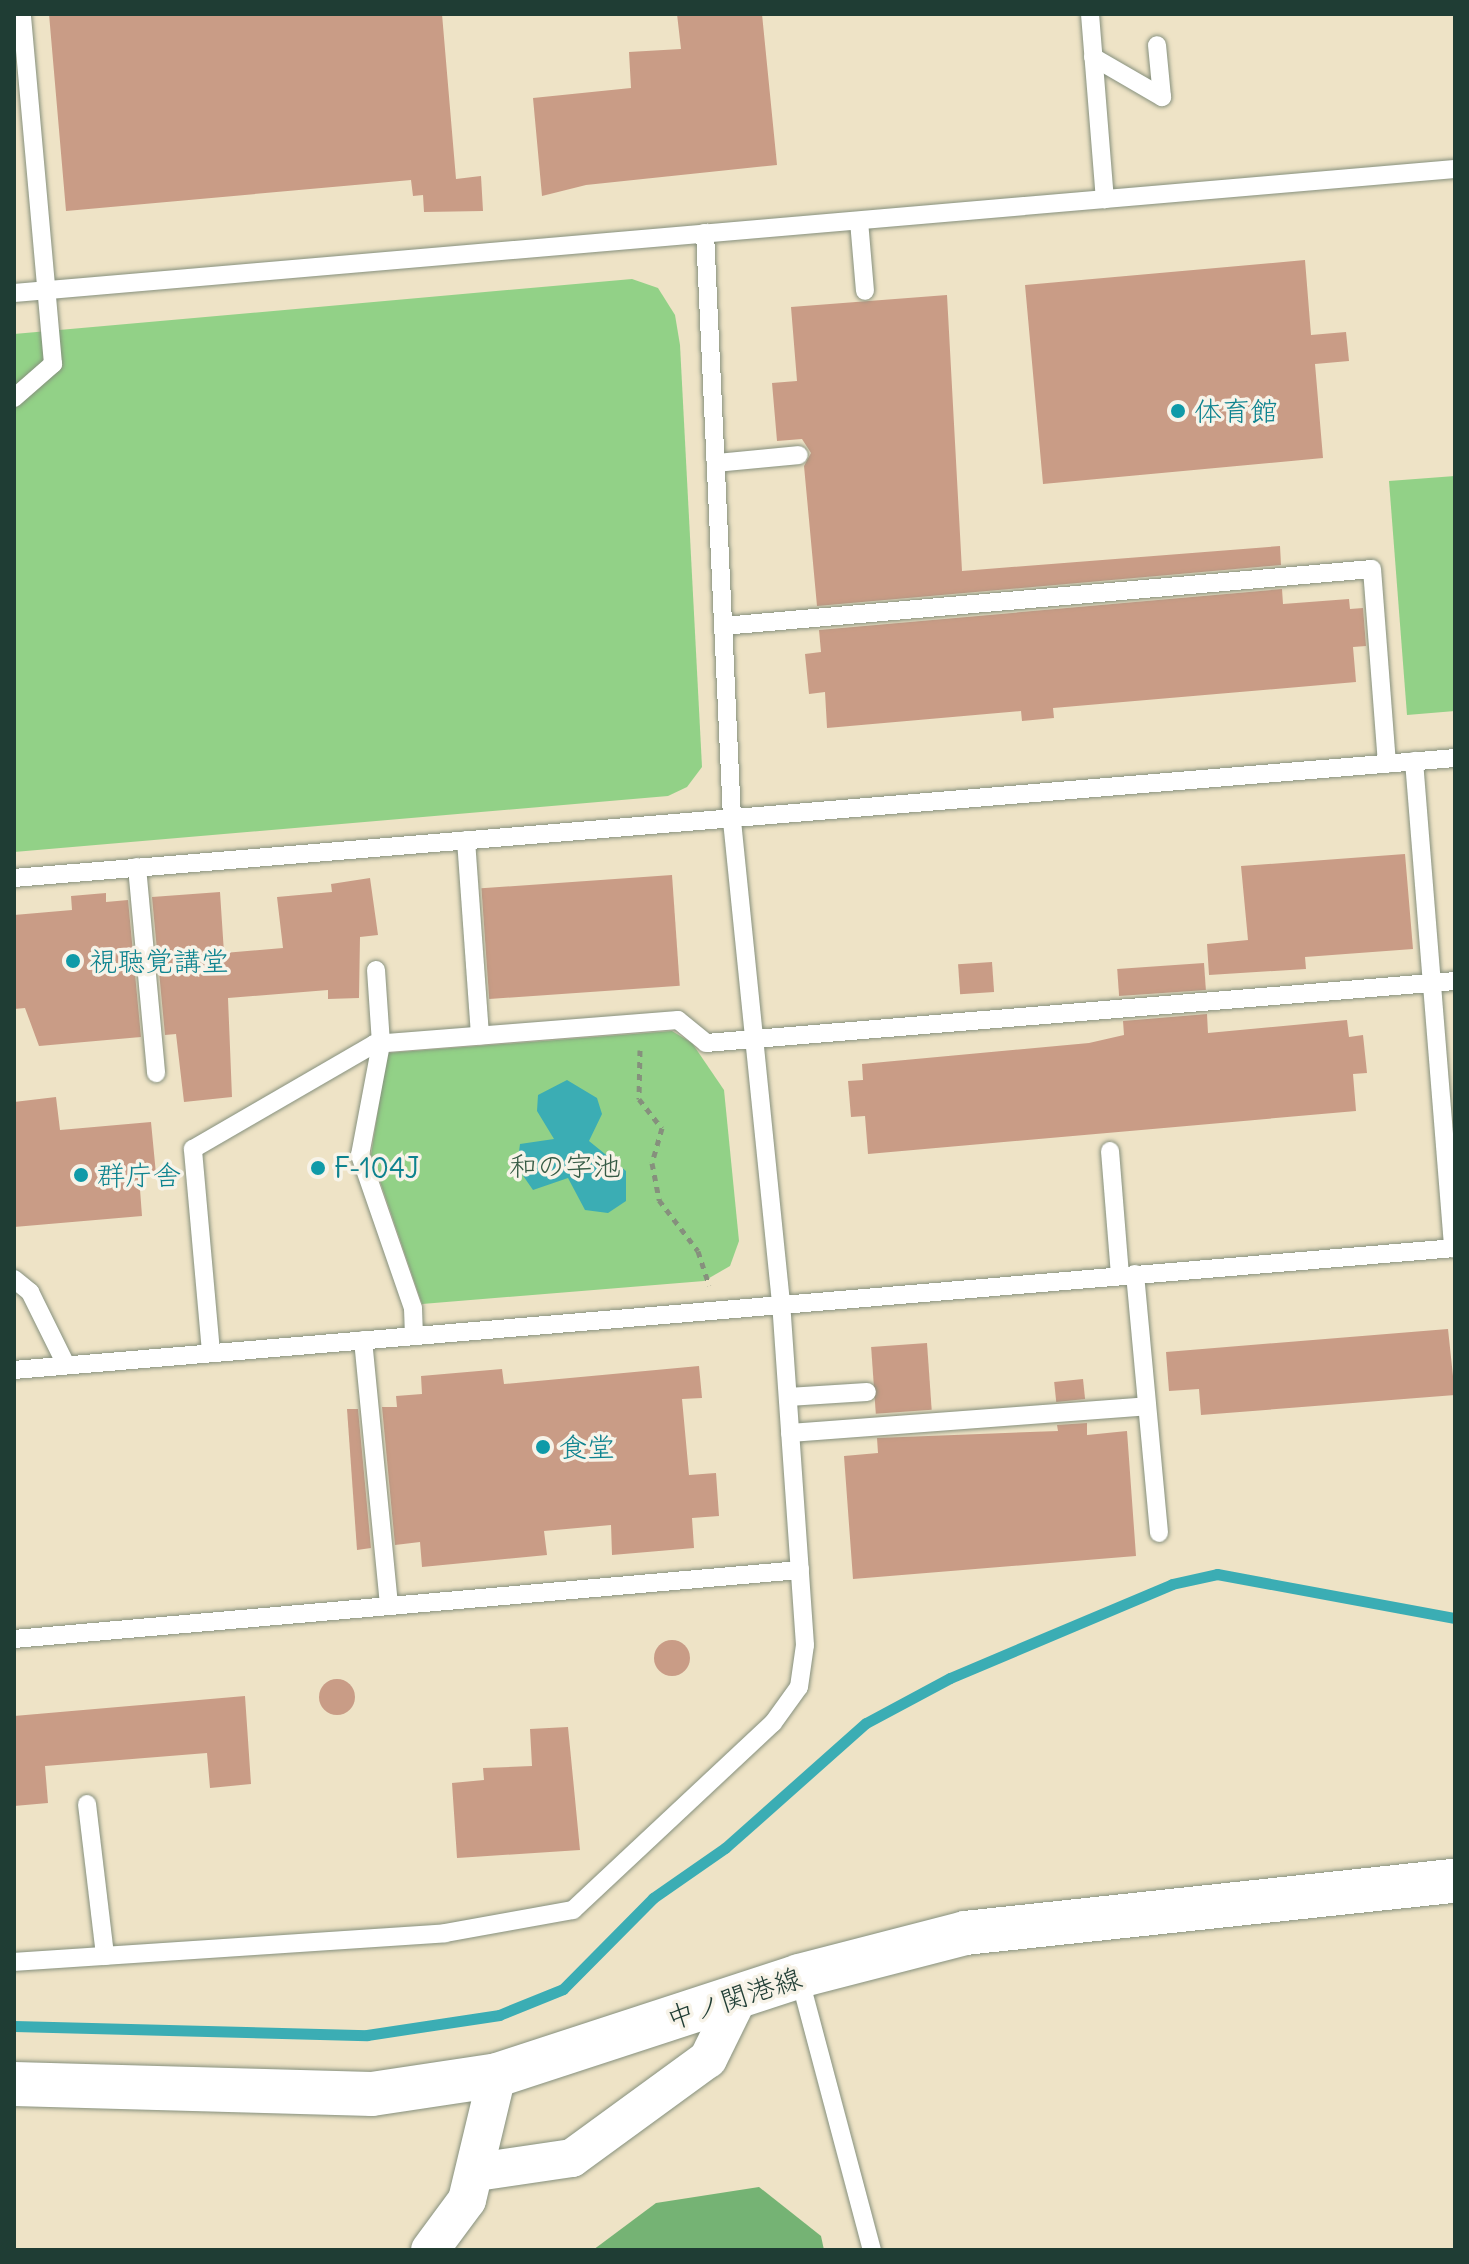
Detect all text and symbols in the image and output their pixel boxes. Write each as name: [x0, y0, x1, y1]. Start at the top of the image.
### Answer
place label: 体育館: [1194, 394, 1278, 428]
marker: 体育館: [1169, 402, 1187, 420]
place label: 視聴覚講堂: [89, 944, 229, 978]
marker: 視聴覚講堂: [64, 952, 82, 970]
park label: 和の字池: [509, 1149, 621, 1183]
place label: F-104J: [334, 1151, 419, 1185]
place label: 群庁舎: [97, 1158, 181, 1192]
marker: F-104J: [309, 1159, 327, 1177]
marker: 群庁舎: [72, 1166, 90, 1184]
place label: 食堂: [559, 1430, 615, 1464]
marker: 食堂: [534, 1438, 552, 1456]
street label: 中ノ関港線: [662, 1960, 806, 2036]

